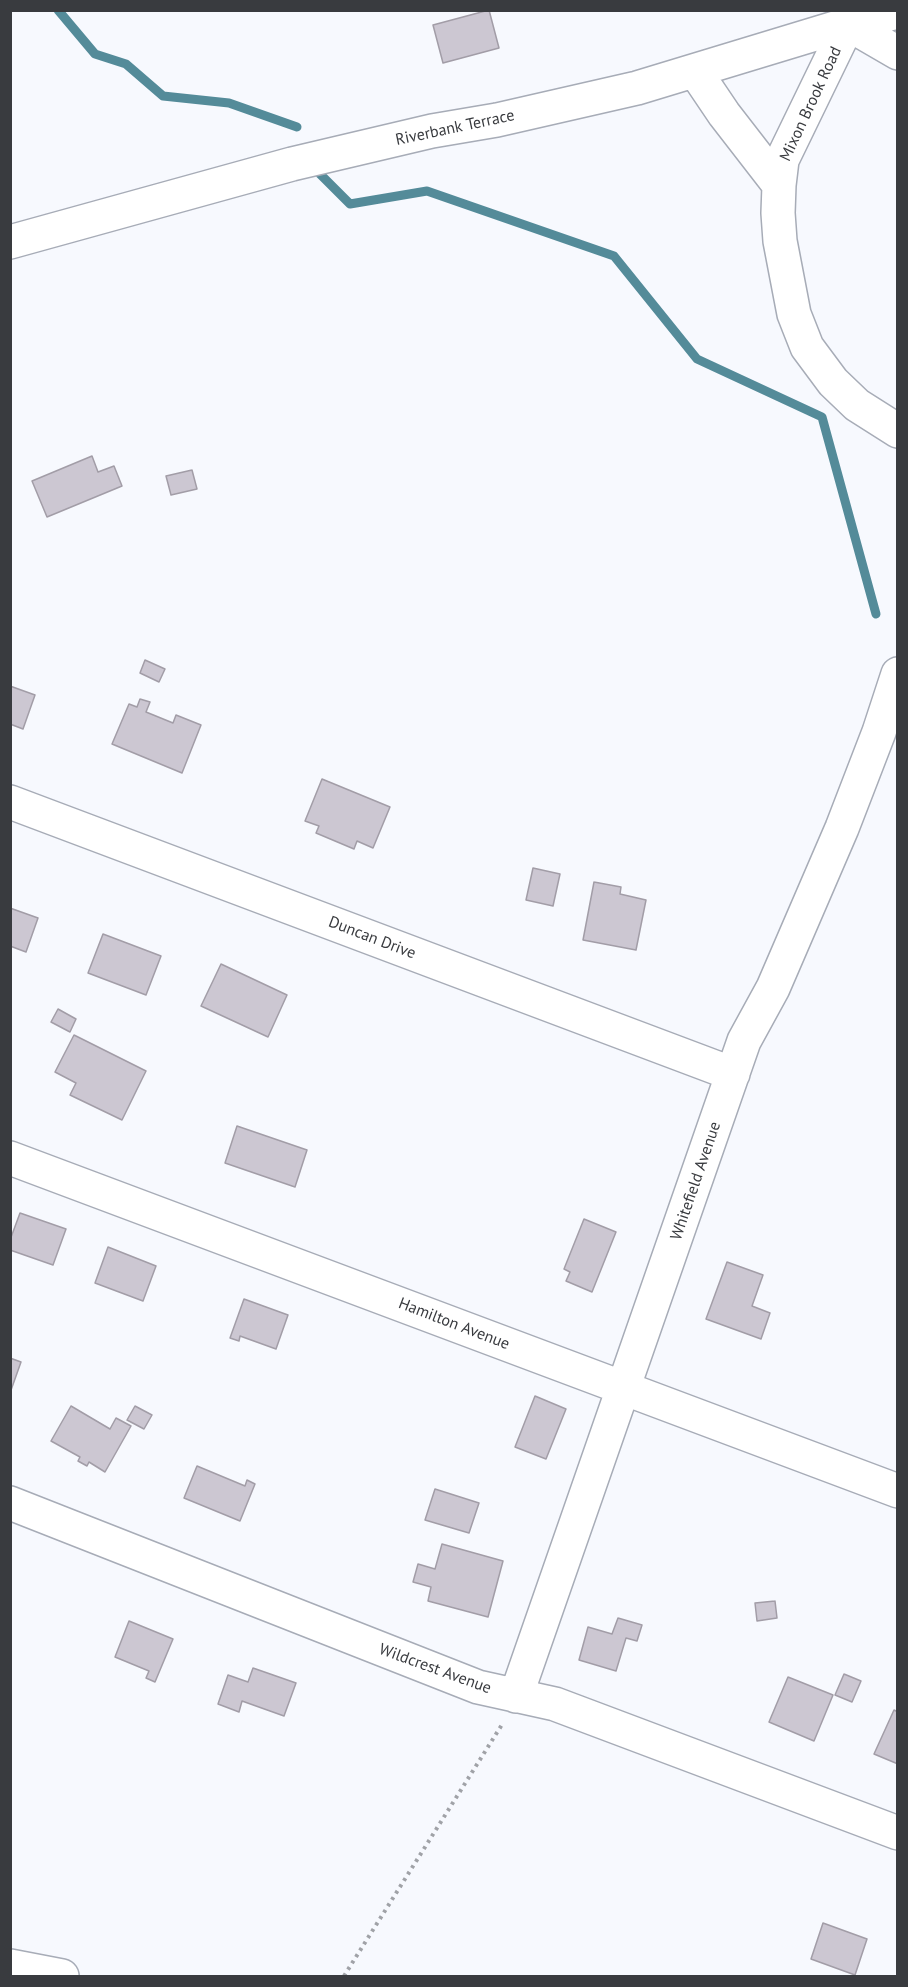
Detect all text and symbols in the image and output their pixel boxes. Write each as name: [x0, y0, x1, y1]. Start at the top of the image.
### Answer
street label: Mixon Brook Road: [776, 44, 846, 164]
street label: Riverbank Terrace: [394, 106, 516, 150]
street label: Duncan Drive: [326, 913, 418, 963]
street label: Whitefield Avenue: [667, 1119, 725, 1243]
street label: Hamilton Avenue: [396, 1294, 512, 1354]
street label: Wildcrest Avenue: [376, 1640, 494, 1698]

